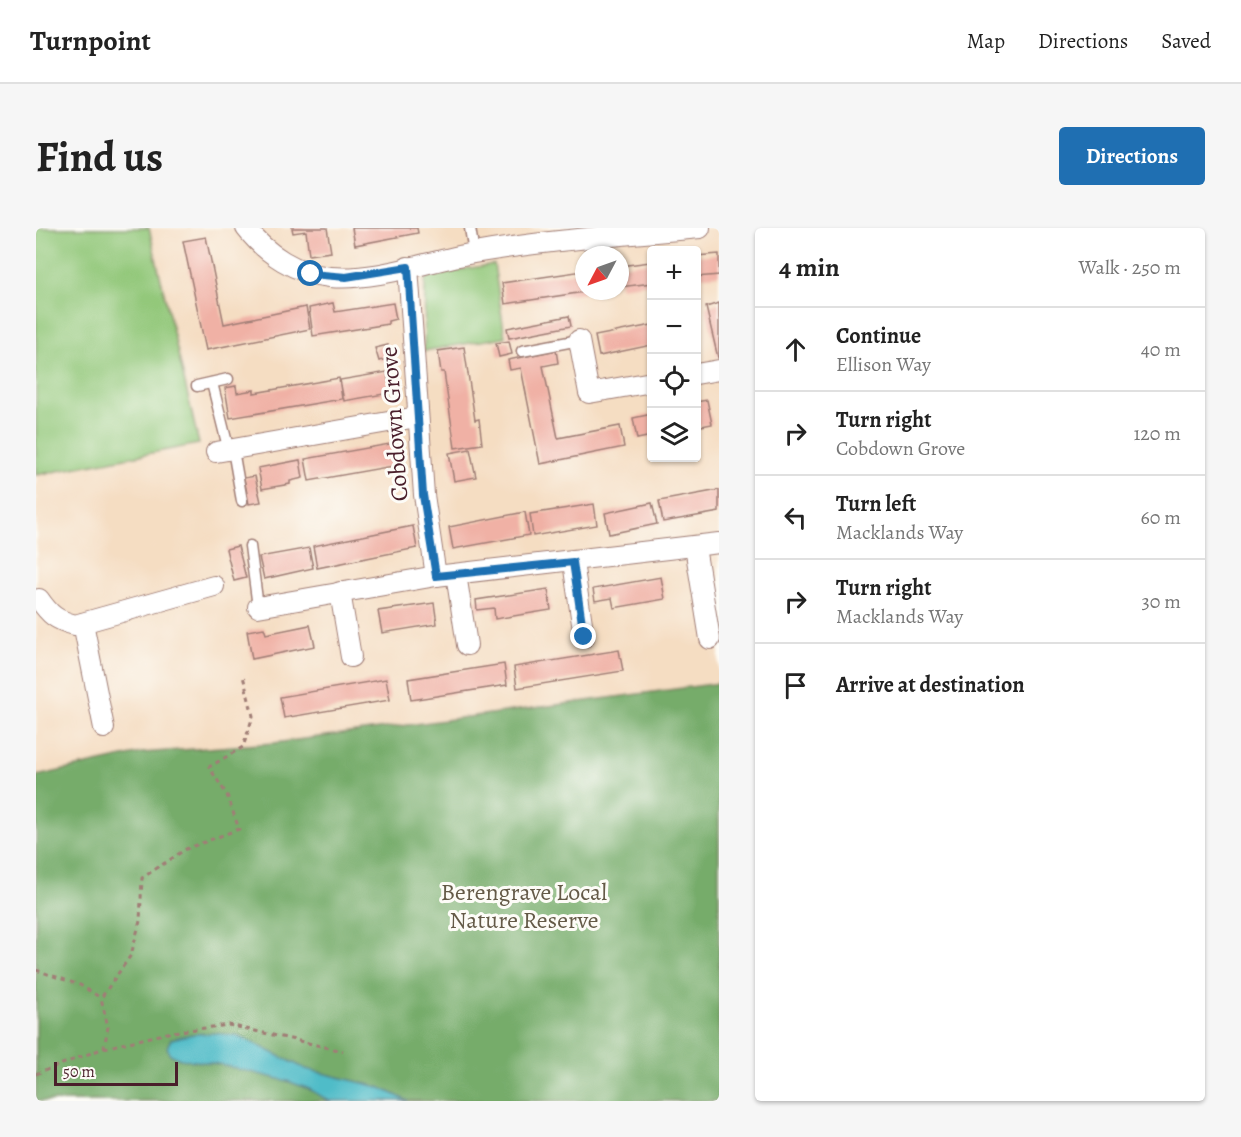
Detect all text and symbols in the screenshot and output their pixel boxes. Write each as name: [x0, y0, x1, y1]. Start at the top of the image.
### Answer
text: Turnpoint: [30, 22, 151, 60]
text: Map: [967, 27, 1005, 55]
text: Directions: [1038, 27, 1128, 55]
text: Saved: [1161, 27, 1211, 55]
button: Directions: [1059, 127, 1205, 185]
text: Find us: [36, 128, 163, 185]
north arrow: [575, 246, 629, 300]
map controls: [647, 246, 701, 462]
button: +: [647, 246, 701, 300]
text: 4 min: [779, 250, 840, 285]
text: Walk · 250 m: [1079, 254, 1181, 281]
route start: [297, 260, 323, 286]
button: −: [647, 300, 701, 354]
text: Continue: [836, 321, 921, 351]
icon: ahead: [779, 333, 812, 366]
text: 40 m: [1141, 336, 1181, 363]
street label: Cobdown Grove: [373, 346, 415, 502]
text: Ellison Way: [836, 351, 931, 378]
button: locate: [647, 354, 701, 408]
text: Turn right: [836, 405, 932, 435]
button: layers: [647, 408, 701, 462]
icon: right: [779, 417, 812, 450]
text: 120 m: [1133, 420, 1181, 447]
text: Cobdown Grove: [836, 435, 965, 462]
text: Turn left: [836, 489, 916, 519]
icon: left: [779, 501, 812, 534]
text: 60 m: [1141, 504, 1181, 531]
text: Macklands Way: [836, 519, 963, 546]
text: Turn right: [836, 573, 932, 603]
icon: right: [779, 585, 812, 618]
text: 30 m: [1141, 588, 1181, 615]
text: Macklands Way: [836, 603, 963, 630]
route end: [570, 623, 596, 649]
icon: arrive: [779, 669, 812, 702]
text: Arrive at destination: [836, 670, 1025, 700]
park label: Berengrave Local Nature Reserve: [441, 876, 607, 936]
scale bar: [54, 1059, 178, 1086]
text: 50 m: [63, 1061, 95, 1083]

